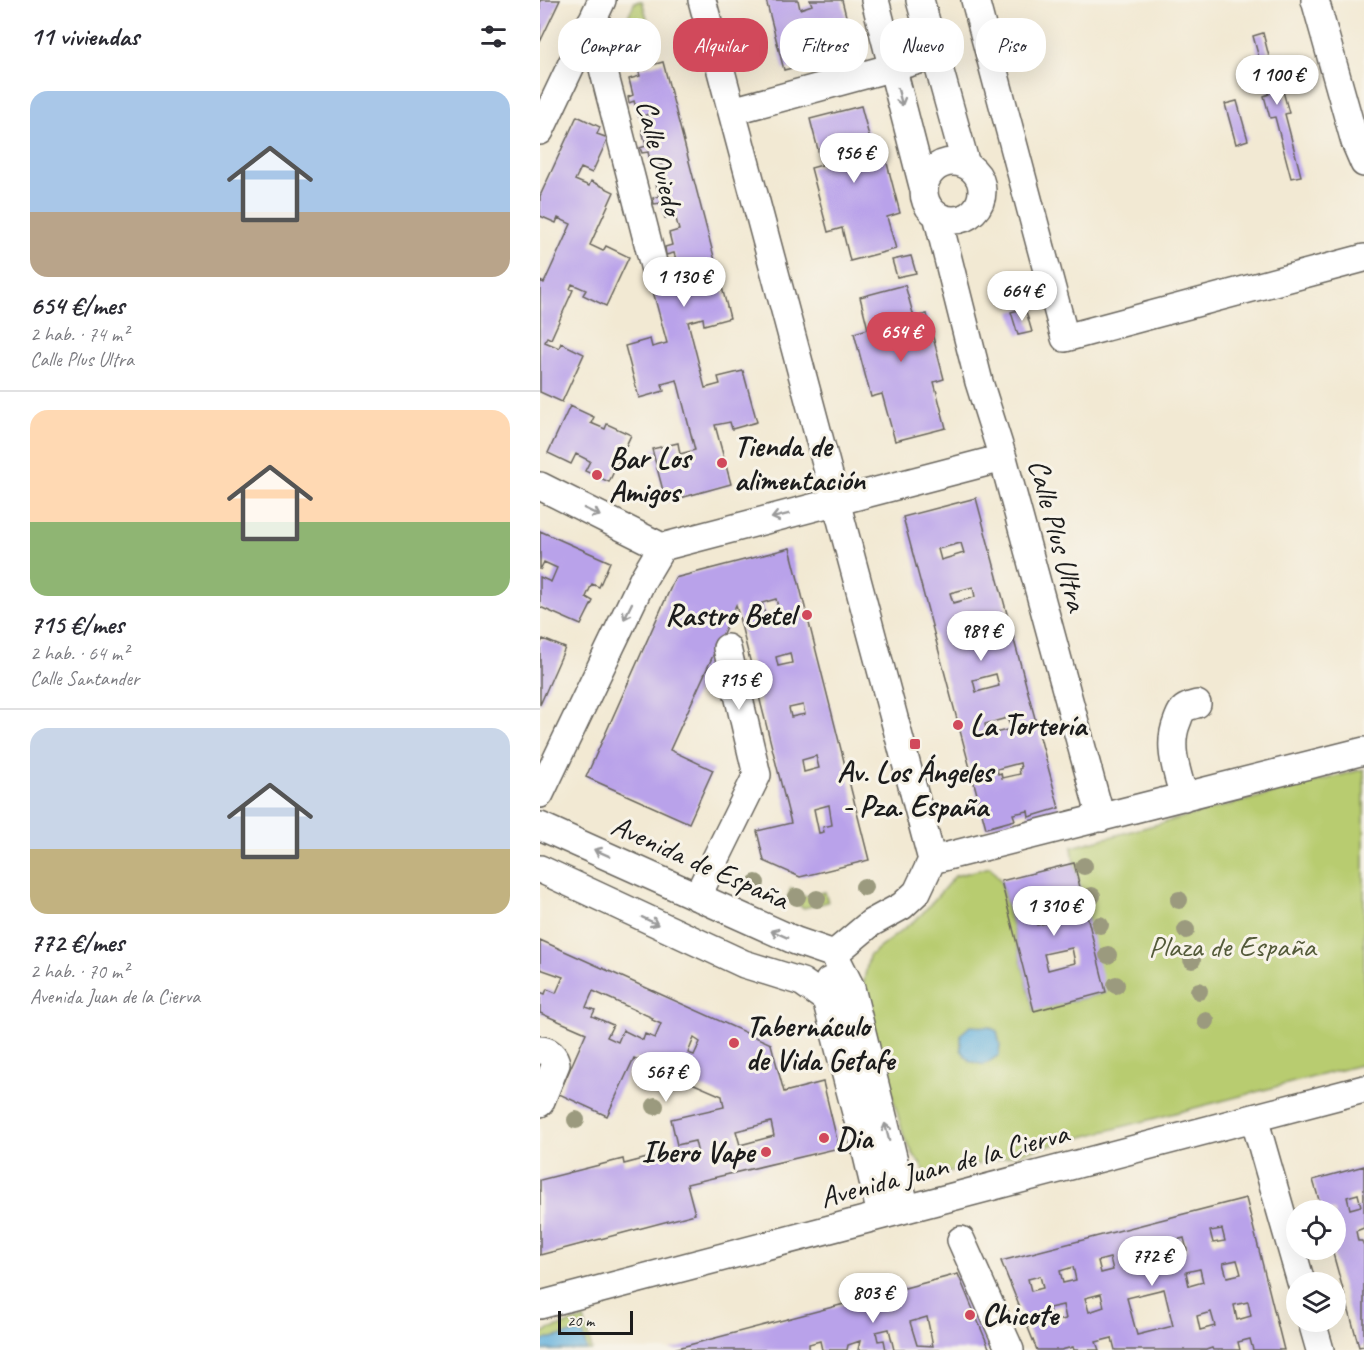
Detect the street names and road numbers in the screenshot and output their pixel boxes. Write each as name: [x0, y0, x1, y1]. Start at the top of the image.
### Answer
street label: Calle Oviedo: [627, 96, 693, 222]
street label: Calle Plus Ultra: [1020, 455, 1097, 617]
street label: Avenida de España: [606, 806, 796, 919]
street label: Avenida Juan de la Cierva: [816, 1113, 1074, 1216]

